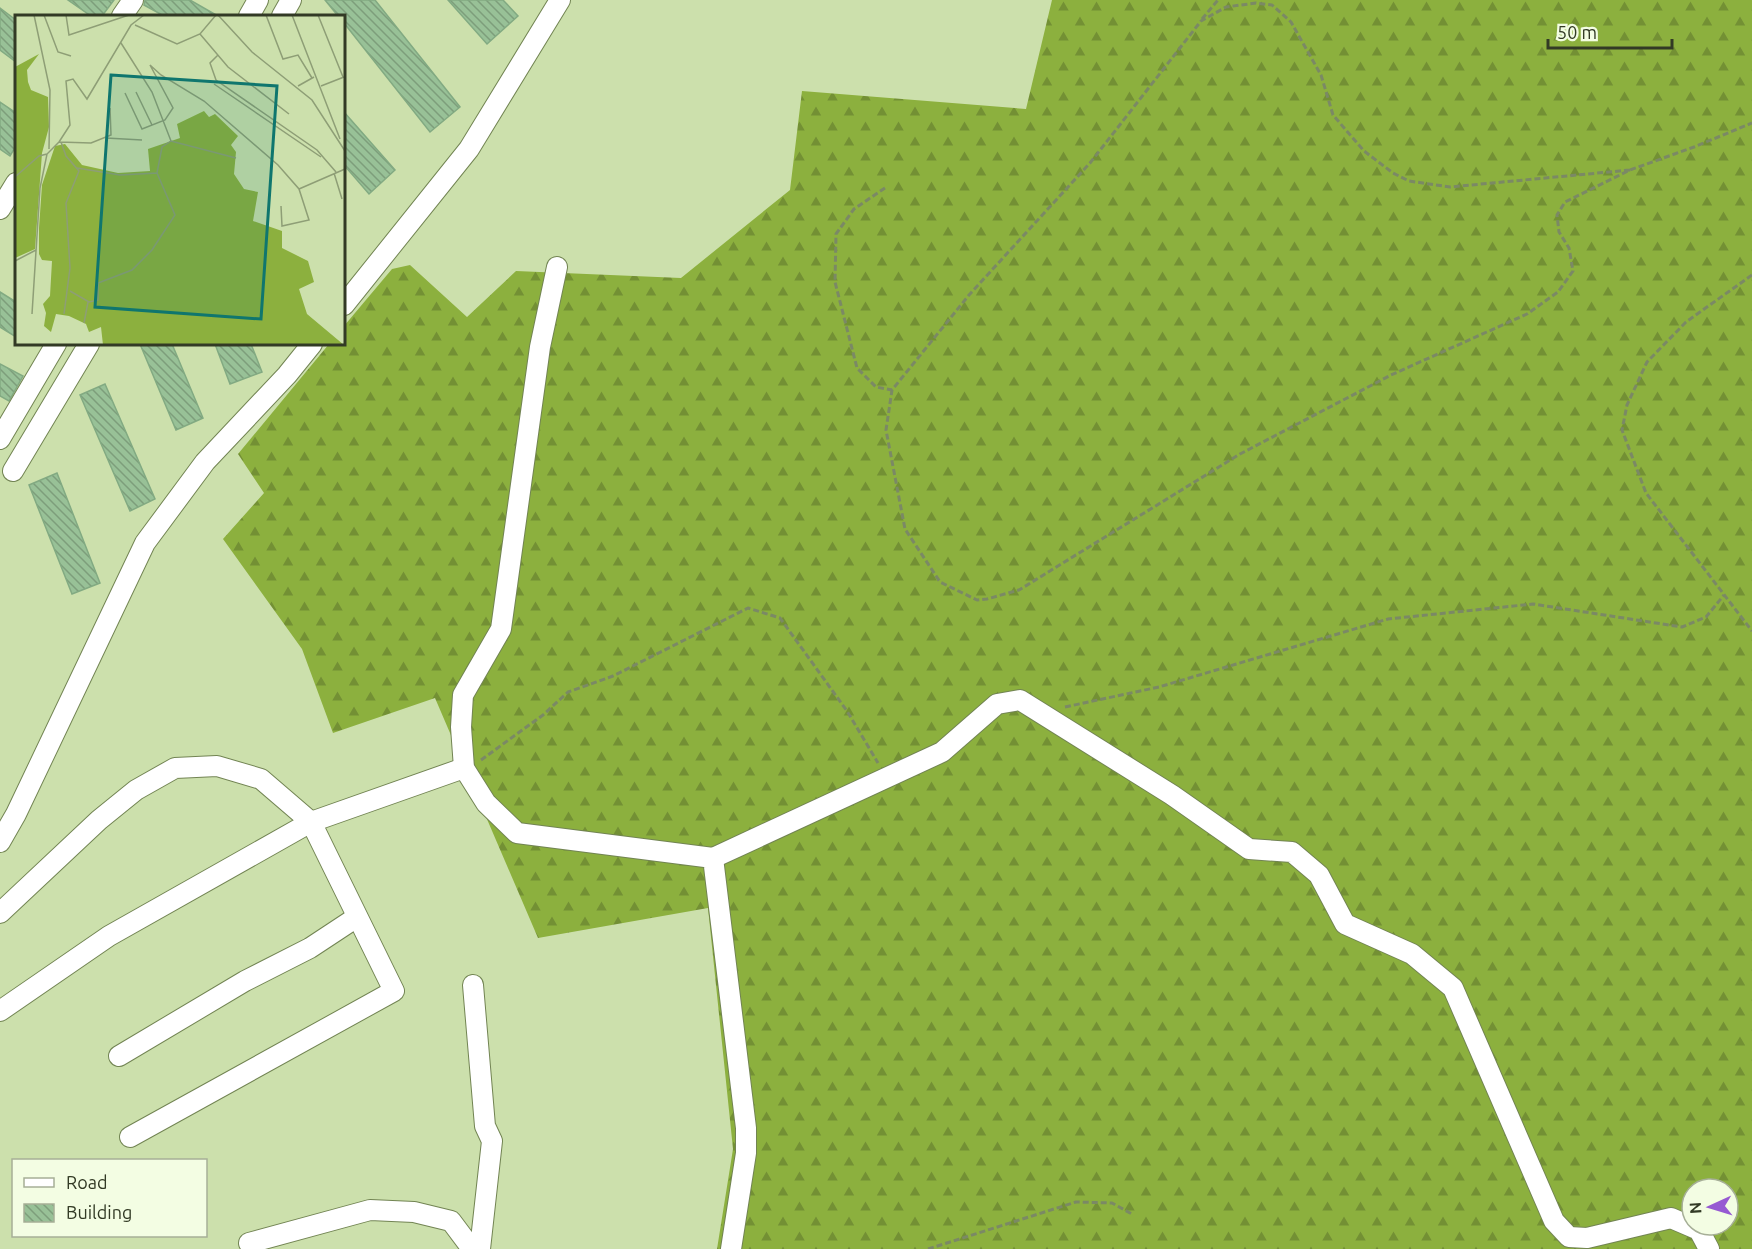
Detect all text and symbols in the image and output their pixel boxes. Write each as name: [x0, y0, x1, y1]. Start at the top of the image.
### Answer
scale bar: [1548, 12, 1672, 50]
inset map: [15, 15, 345, 345]
text: 50 m: [1557, 22, 1597, 42]
legend: [12, 1159, 207, 1237]
text: Road: [66, 1172, 108, 1192]
north arrow: [1680, 1177, 1740, 1237]
text: N: [1686, 1201, 1704, 1215]
text: Building: [66, 1202, 132, 1222]

